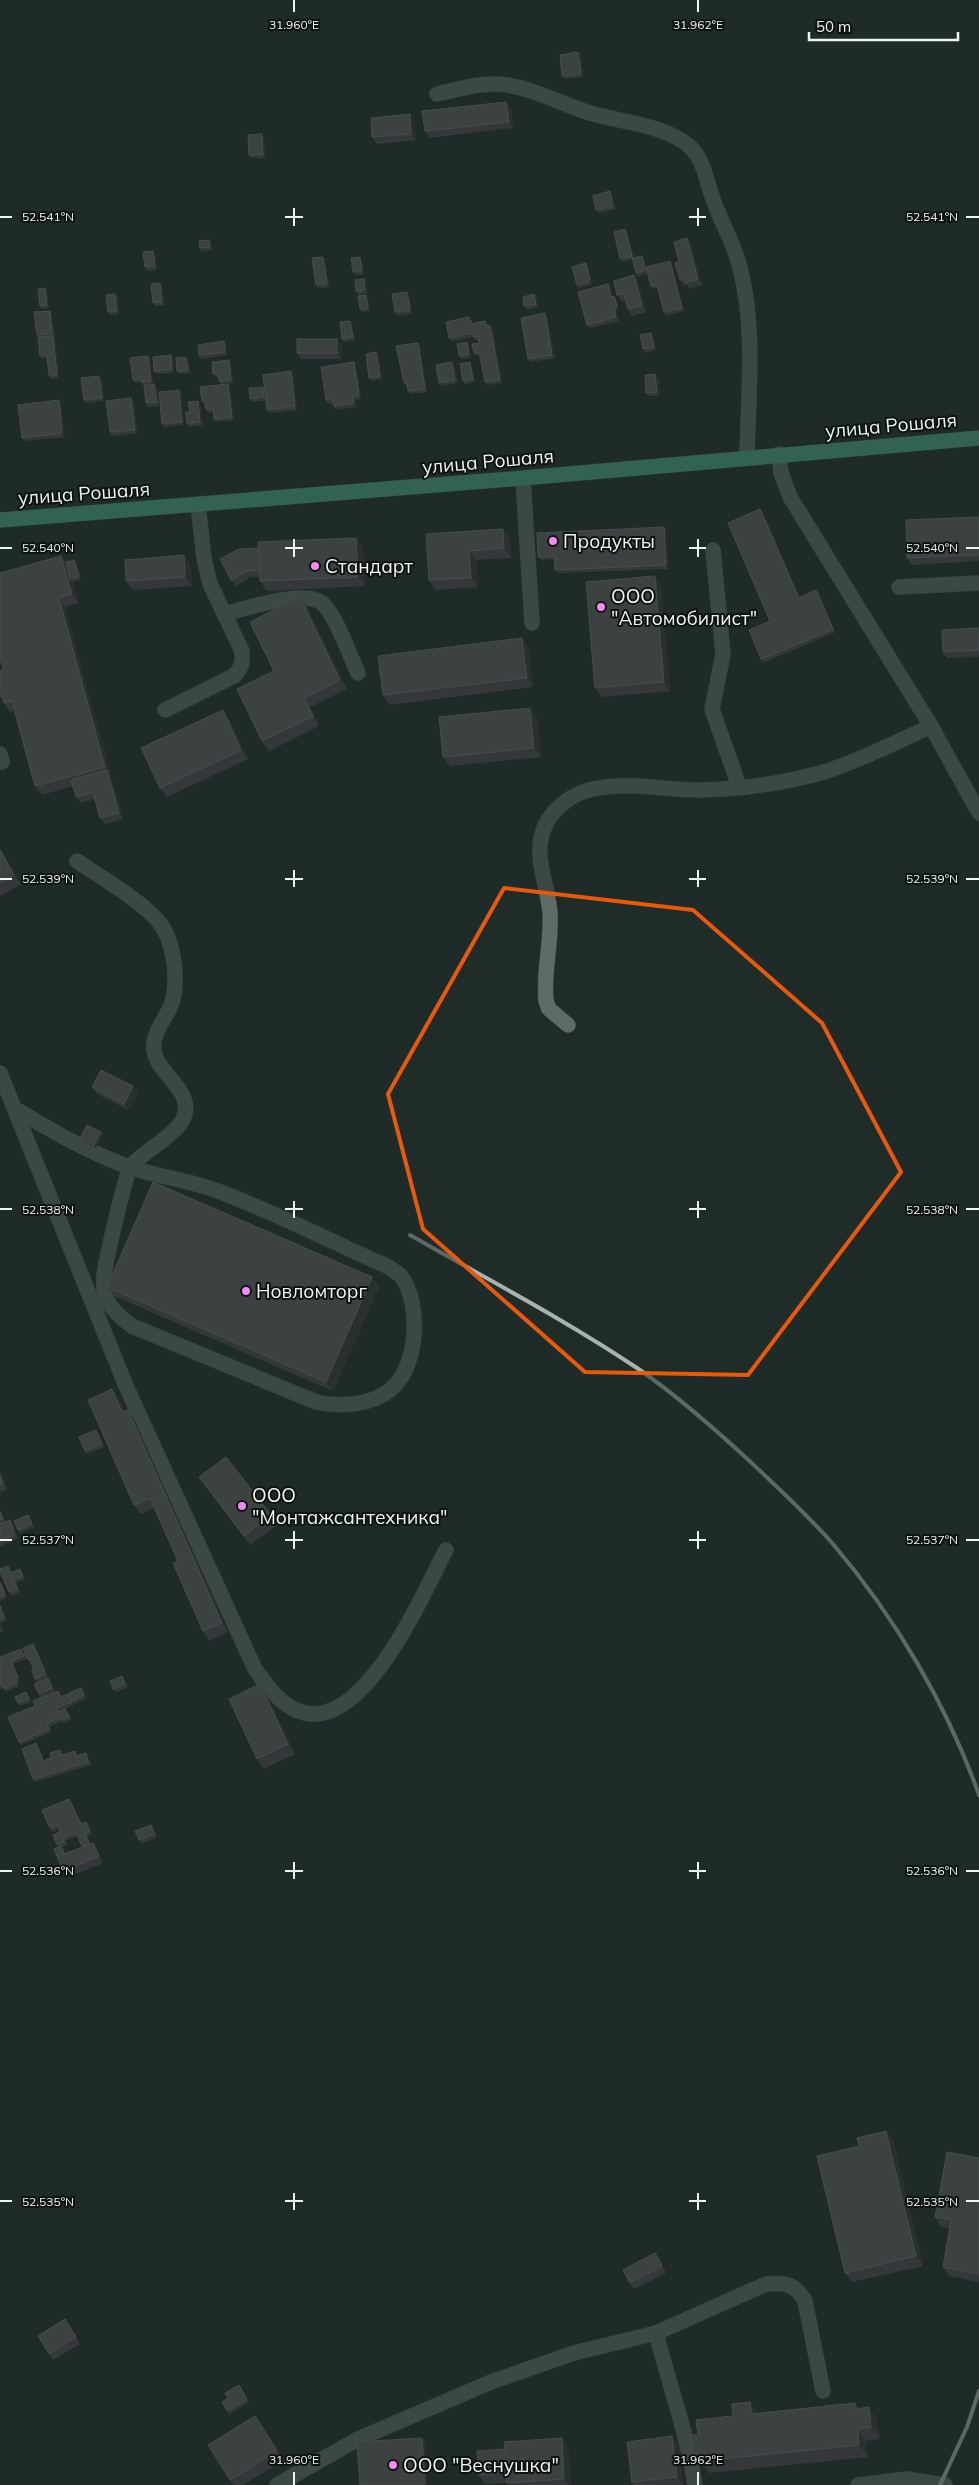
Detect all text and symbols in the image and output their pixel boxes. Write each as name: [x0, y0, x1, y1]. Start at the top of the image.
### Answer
scale bar: [809, 10, 958, 42]
text: 31.960°E: [269, 17, 319, 32]
text: 31.962°E: [673, 17, 723, 32]
text: 50 m: [816, 17, 851, 36]
text: 52.541°N: [22, 209, 74, 224]
text: 52.541°N: [906, 209, 958, 224]
street label: улица Рошаля: [824, 407, 958, 443]
street label: улица Рошаля: [421, 443, 555, 479]
street label: улица Рошаля: [17, 476, 151, 510]
place label: Продукты: [563, 529, 655, 553]
marker: Продукты: [547, 535, 559, 547]
text: 52.540°N: [22, 540, 74, 555]
text: 52.540°N: [906, 540, 958, 555]
place label: Стандарт: [325, 554, 413, 578]
marker: Стандарт: [309, 560, 321, 572]
place label: ООО "Автомобилист": [611, 584, 757, 630]
marker: ООО "Автомобилист": [595, 601, 607, 613]
text: 52.539°N: [22, 871, 74, 886]
text: 52.539°N: [906, 871, 958, 886]
text: 52.538°N: [22, 1202, 74, 1217]
text: 52.538°N: [906, 1202, 958, 1217]
place label: Новломторг: [256, 1279, 367, 1303]
marker: Новломторг: [240, 1285, 252, 1297]
place label: ООО "Монтажсантехника": [252, 1483, 448, 1529]
marker: ООО "Монтажсантехника": [236, 1500, 248, 1512]
text: 52.537°N: [22, 1532, 74, 1547]
text: 52.537°N: [906, 1532, 958, 1547]
text: 52.536°N: [22, 1863, 74, 1878]
text: 52.536°N: [906, 1863, 958, 1878]
text: 52.535°N: [22, 2194, 74, 2209]
text: 52.535°N: [906, 2194, 958, 2209]
text: 31.960°E: [269, 2452, 319, 2467]
text: 31.962°E: [673, 2452, 723, 2467]
place label: ООО "Веснушка": [403, 2453, 559, 2477]
marker: ООО "Веснушка": [387, 2459, 399, 2471]

